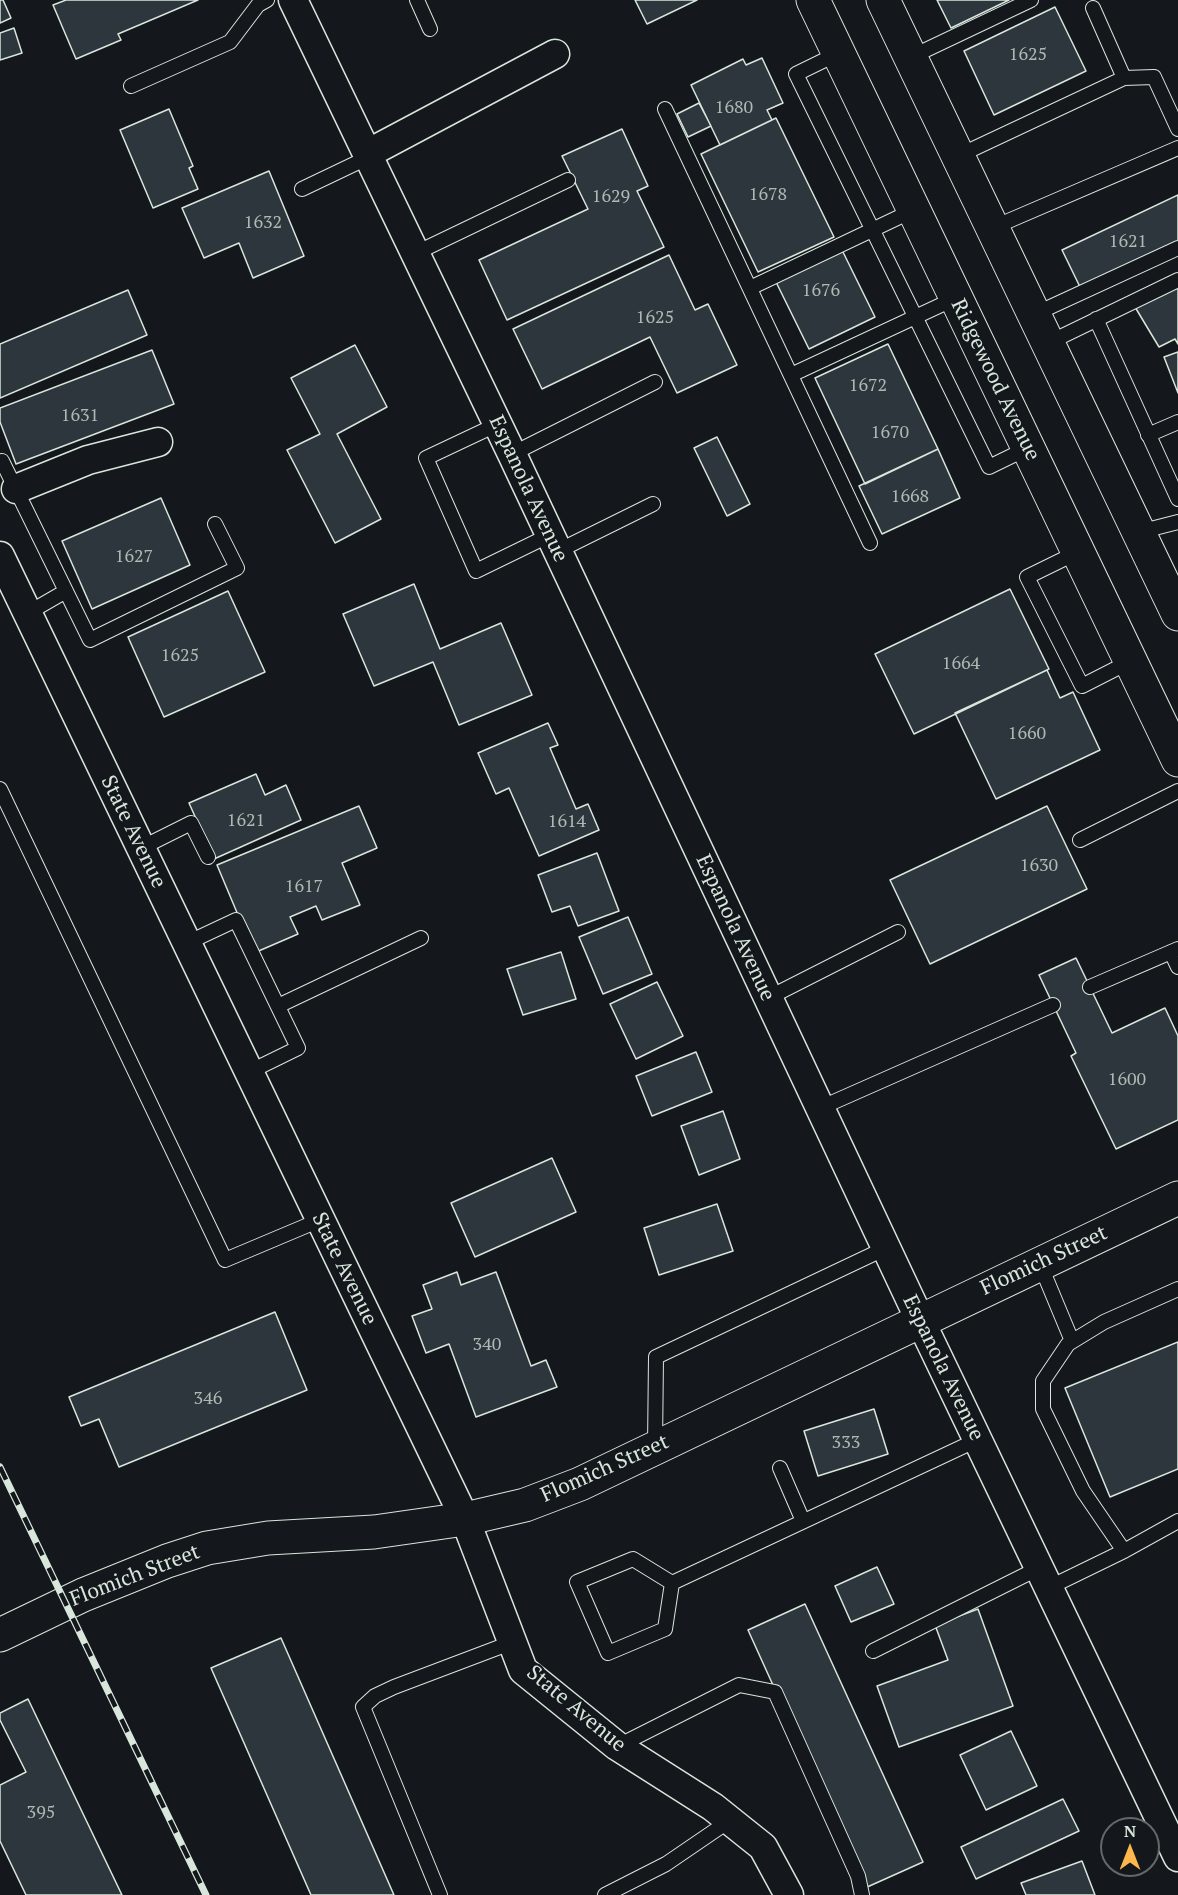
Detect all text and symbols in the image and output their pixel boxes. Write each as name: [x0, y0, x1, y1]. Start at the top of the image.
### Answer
house number: 1625: [1009, 44, 1047, 66]
house number: 1680: [715, 97, 753, 119]
house number: 1678: [749, 184, 787, 206]
house number: 1629: [592, 186, 630, 208]
house number: 1632: [244, 212, 282, 234]
house number: 1621: [1109, 231, 1147, 253]
house number: 1676: [802, 280, 840, 302]
street label: Ridgewood Avenue: [945, 295, 1045, 465]
house number: 1625: [636, 307, 674, 329]
house number: 1672: [849, 375, 887, 397]
house number: 1631: [61, 405, 99, 427]
street label: Espanola Avenue: [483, 412, 573, 566]
house number: 1670: [871, 422, 909, 444]
house number: 1668: [891, 486, 929, 508]
house number: 1627: [115, 546, 153, 568]
house number: 1625: [161, 645, 199, 667]
house number: 1664: [942, 653, 980, 675]
house number: 1660: [1008, 723, 1046, 745]
street label: State Avenue: [95, 772, 171, 892]
house number: 1621: [227, 810, 265, 832]
house number: 1614: [548, 811, 586, 833]
street label: Espanola Avenue: [690, 851, 780, 1005]
house number: 1630: [1020, 855, 1058, 877]
house number: 1617: [285, 876, 323, 898]
house number: 1600: [1108, 1069, 1146, 1091]
street label: State Avenue: [306, 1209, 382, 1329]
street label: Flomich Street: [977, 1221, 1111, 1301]
street label: Espanola Avenue: [897, 1291, 989, 1445]
house number: 340: [473, 1334, 501, 1356]
house number: 346: [194, 1388, 222, 1410]
street label: Flomich Street: [537, 1430, 673, 1508]
house number: 333: [832, 1432, 860, 1454]
street label: Flomich Street: [67, 1540, 203, 1612]
street label: State Avenue: [521, 1660, 631, 1758]
house number: 395: [27, 1802, 55, 1824]
north arrow: [1100, 1817, 1160, 1877]
text: N: [1124, 1820, 1136, 1842]

